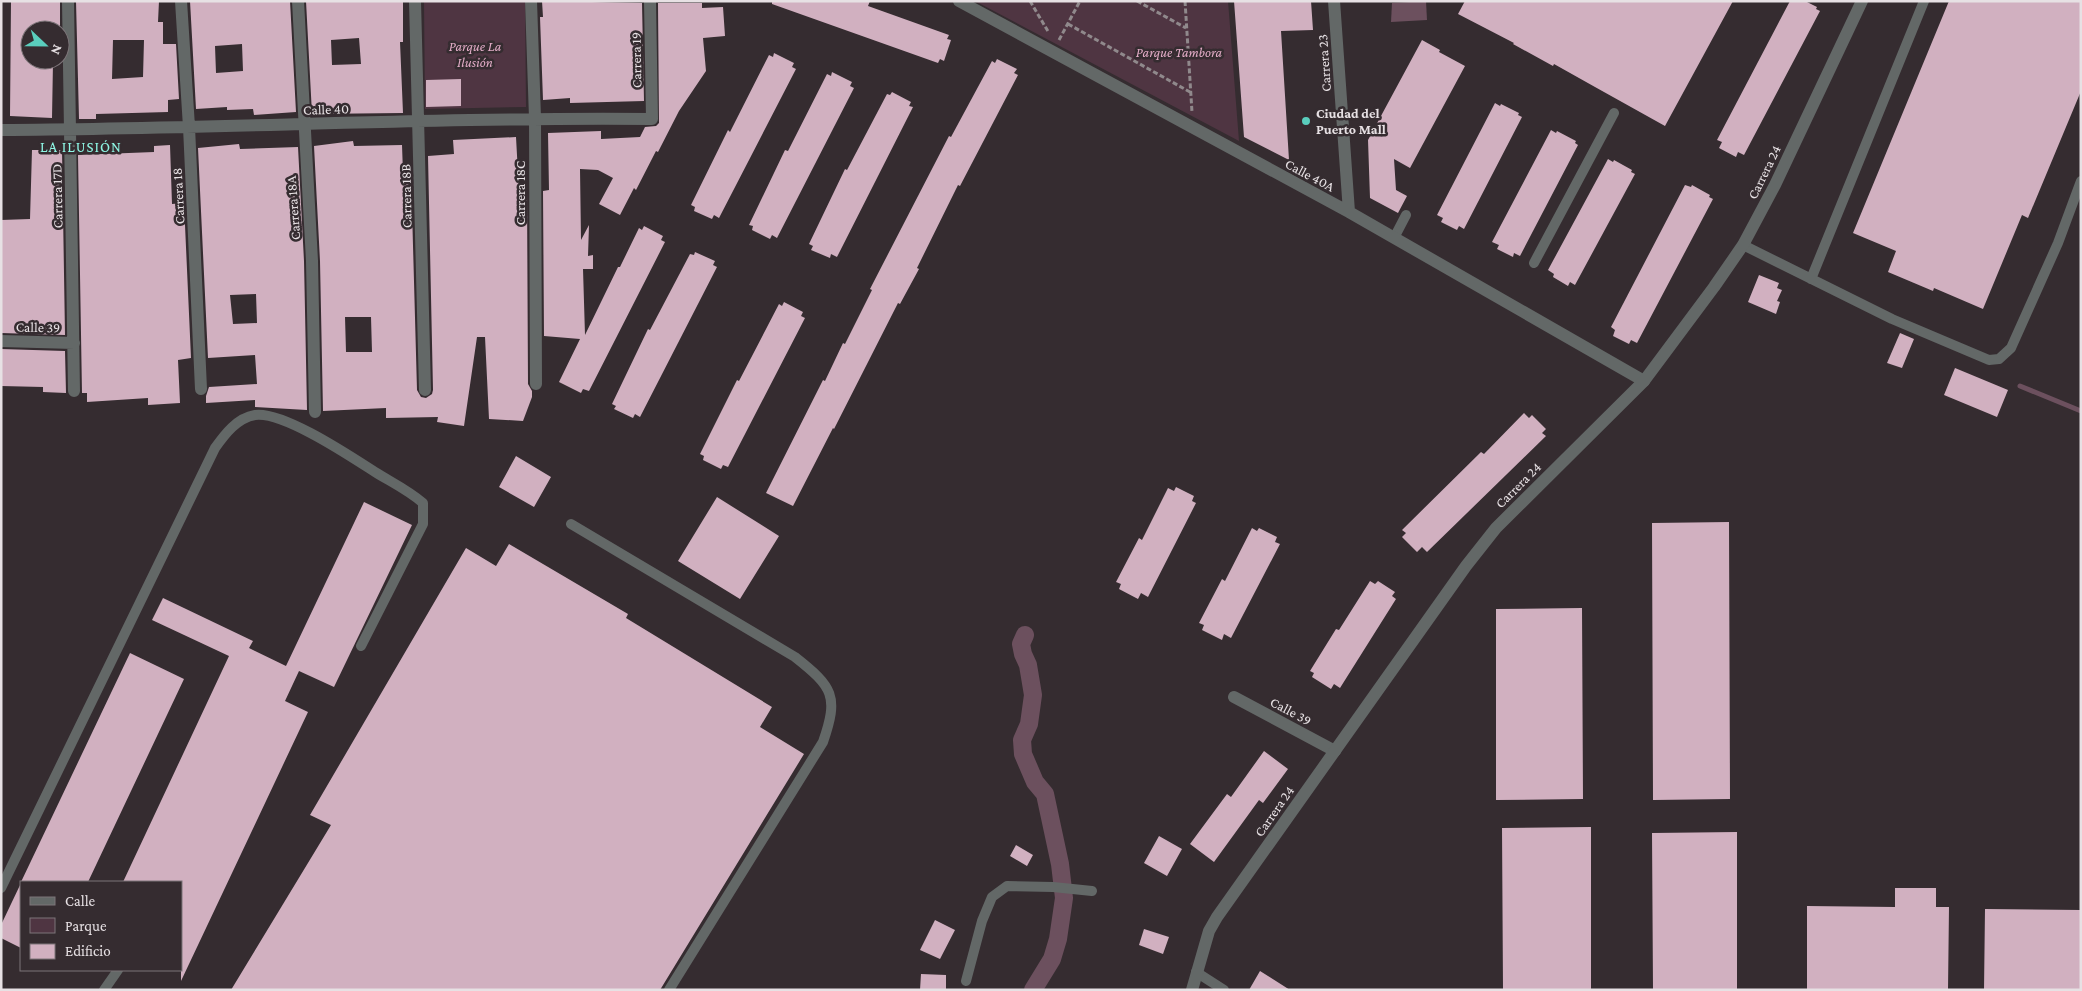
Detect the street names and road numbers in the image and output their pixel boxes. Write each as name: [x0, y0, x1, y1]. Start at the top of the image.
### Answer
street label: Carrera 19: [628, 32, 644, 88]
street label: Carrera 23: [1314, 34, 1334, 92]
street label: Calle 40: [303, 100, 349, 118]
street label: Carrera 24: [1744, 142, 1784, 202]
street label: Calle 40A: [1283, 155, 1338, 195]
street label: Carrera 18C: [512, 161, 528, 225]
street label: Carrera 18B: [397, 163, 415, 228]
street label: Carrera 17D: [48, 164, 66, 228]
street label: Carrera 18: [169, 167, 187, 225]
street label: Carrera 18A: [283, 175, 303, 241]
street label: Calle 39: [16, 319, 60, 335]
street label: Carrera 24: [1492, 459, 1544, 511]
street label: Calle 39: [1268, 693, 1314, 729]
street label: Carrera 24: [1251, 783, 1297, 839]

